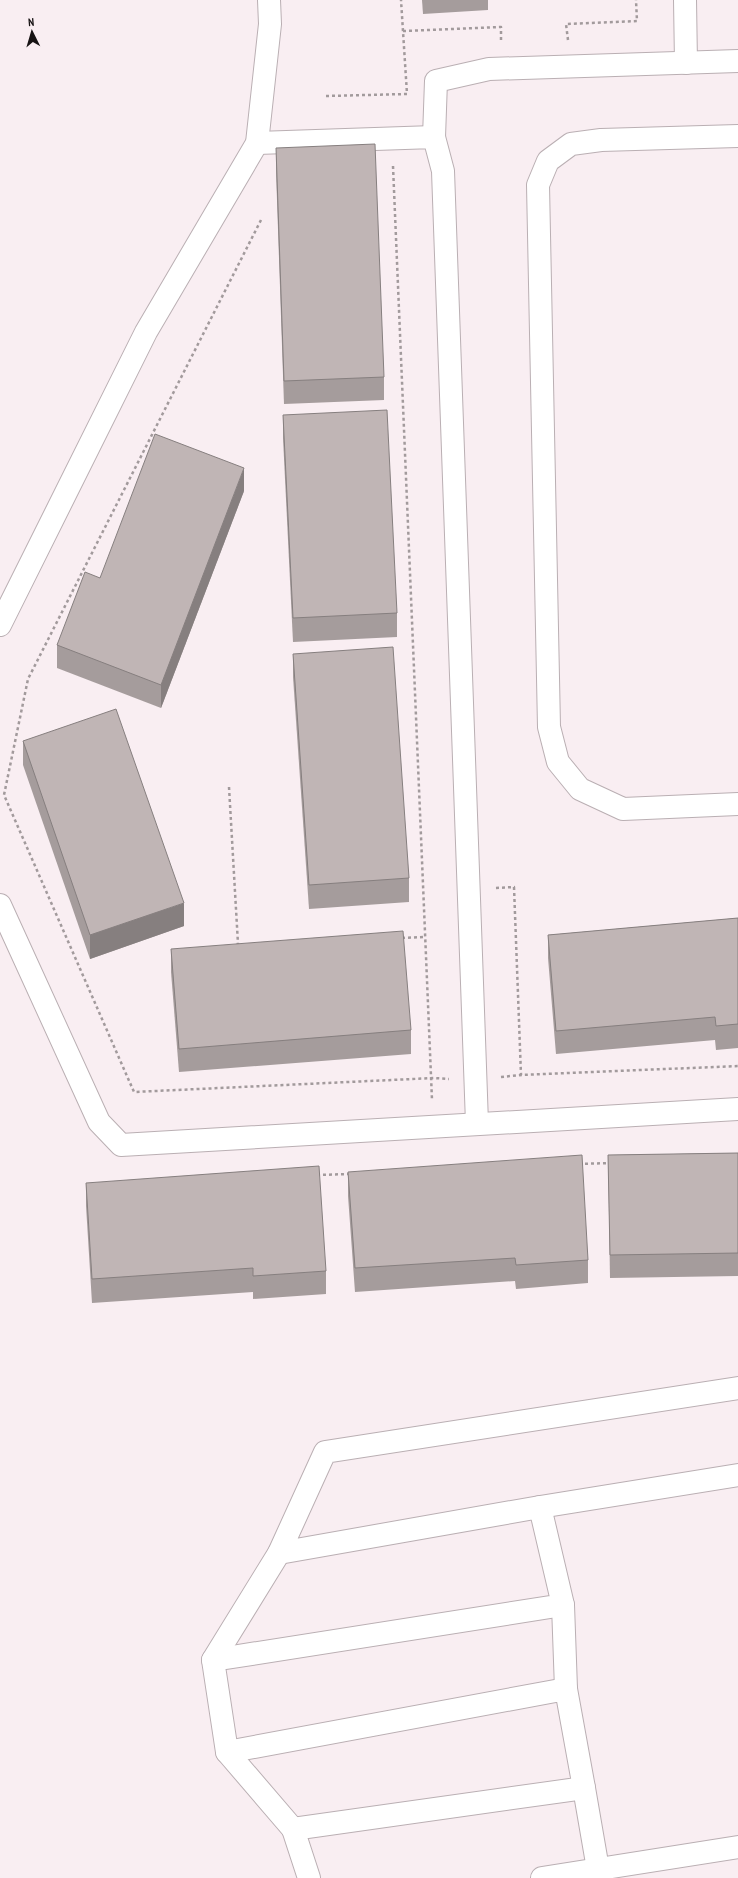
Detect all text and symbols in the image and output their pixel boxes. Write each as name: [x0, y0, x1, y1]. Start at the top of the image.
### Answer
north arrow: [12, 12, 52, 52]
text: N: [28, 15, 35, 29]

